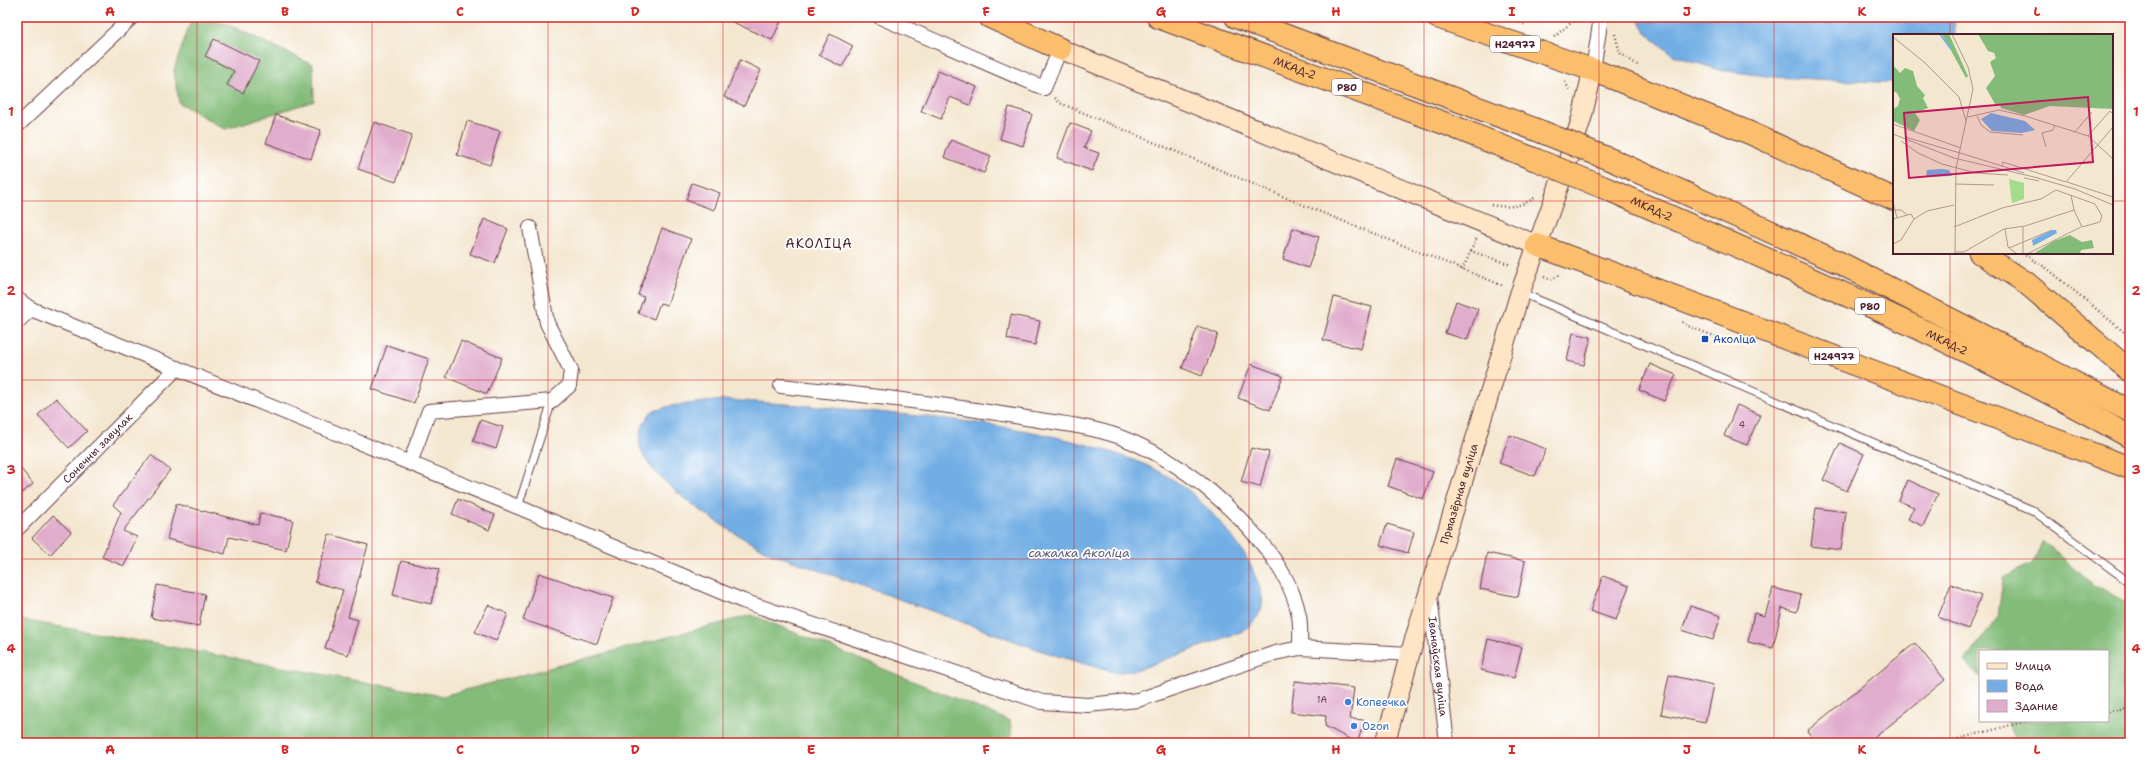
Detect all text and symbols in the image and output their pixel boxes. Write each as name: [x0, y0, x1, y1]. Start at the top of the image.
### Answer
text: A: [105, 3, 115, 20]
text: B: [281, 3, 289, 20]
text: C: [456, 3, 464, 20]
text: D: [630, 3, 640, 20]
text: E: [807, 3, 816, 20]
text: F: [982, 3, 990, 20]
text: G: [1156, 3, 1167, 20]
text: H: [1331, 3, 1341, 20]
text: I: [1508, 3, 1516, 20]
text: J: [1683, 3, 1691, 20]
text: K: [1858, 3, 1867, 20]
text: L: [2033, 3, 2041, 20]
inset map: [1893, 34, 2113, 254]
road number: Н24977: [1490, 36, 1540, 52]
street label: МКАД-2: [1272, 53, 1318, 83]
road number: Р80: [1332, 79, 1362, 95]
text: 1: [8, 103, 14, 120]
text: 1: [2133, 103, 2139, 120]
street label: МКАД-2: [1628, 193, 1675, 224]
district label: АКОЛІЦА: [785, 235, 853, 252]
text: 2: [6, 282, 16, 299]
text: 2: [2131, 282, 2141, 299]
road number: Р80: [1855, 298, 1885, 314]
street label: МКАД-2: [1924, 326, 1970, 358]
place label: Аколіца: [1713, 332, 1756, 347]
marker: Аколіца: [1700, 334, 1710, 344]
road number: Н24977: [1809, 348, 1859, 364]
street label: Сонечны завулак: [59, 410, 136, 486]
house number: 4: [1739, 419, 1745, 431]
street label: Прыазёрная вуліца: [1436, 442, 1481, 546]
text: 3: [6, 461, 16, 478]
text: 3: [2131, 461, 2141, 478]
water label: сажалка Аколіца: [1028, 545, 1130, 561]
street label: Іванаўская вуліца: [1425, 616, 1451, 717]
text: 4: [6, 640, 16, 657]
text: 4: [2131, 640, 2141, 657]
legend: [1979, 650, 2109, 722]
text: Улица: [2015, 658, 2052, 674]
text: Вода: [2015, 678, 2044, 694]
house number: 1А: [1317, 694, 1328, 706]
place label: Копеечка: [1356, 695, 1406, 710]
marker: Копеечка: [1343, 697, 1353, 707]
text: Здание: [2015, 698, 2059, 714]
place label: Ozon: [1362, 719, 1390, 734]
marker: Ozon: [1349, 721, 1359, 731]
text: A: [105, 741, 115, 758]
text: B: [281, 741, 289, 758]
text: C: [456, 741, 464, 758]
text: D: [630, 741, 640, 758]
text: E: [807, 741, 816, 758]
text: F: [982, 741, 990, 758]
text: G: [1156, 741, 1167, 758]
text: H: [1331, 741, 1341, 758]
text: I: [1508, 741, 1516, 758]
text: J: [1683, 741, 1691, 758]
text: K: [1858, 741, 1867, 758]
text: L: [2033, 741, 2041, 758]

